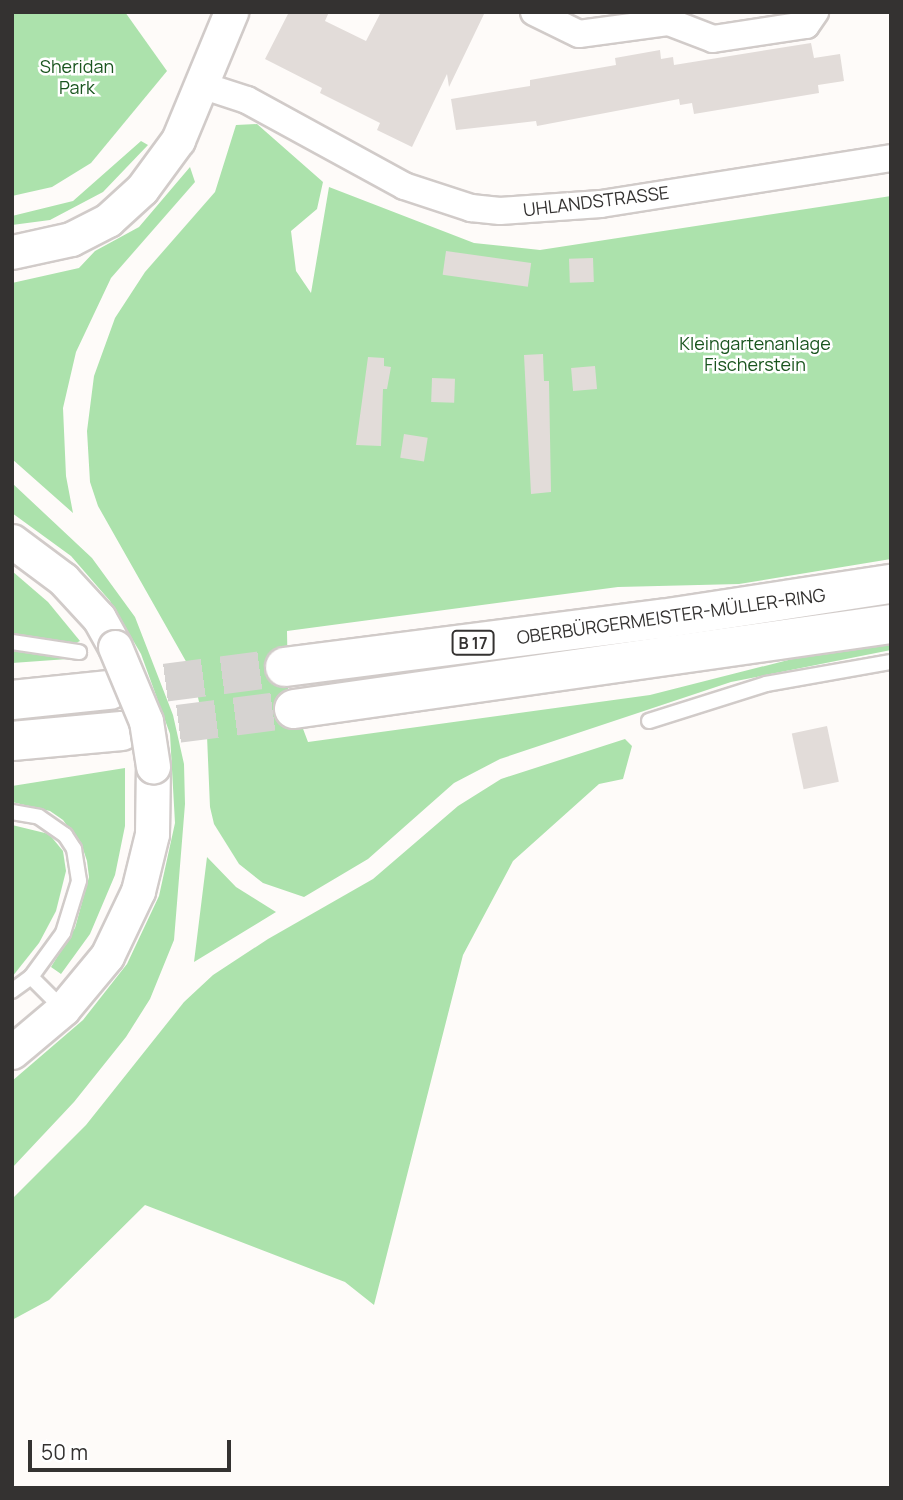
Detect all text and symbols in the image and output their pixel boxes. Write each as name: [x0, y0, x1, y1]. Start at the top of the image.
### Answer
park label: Sheridan Park: [40, 56, 114, 98]
street label: UHLANDSTRASSE: [522, 181, 670, 221]
park label: Kleingartenanlage Fischerstein: [679, 333, 831, 376]
street label: OBERBÜRGERMEISTER-MÜLLER-RING: [515, 584, 827, 648]
road number: B 17: [450, 630, 496, 656]
scale bar: [32, 1426, 234, 1470]
text: 50 m: [41, 1438, 88, 1466]

